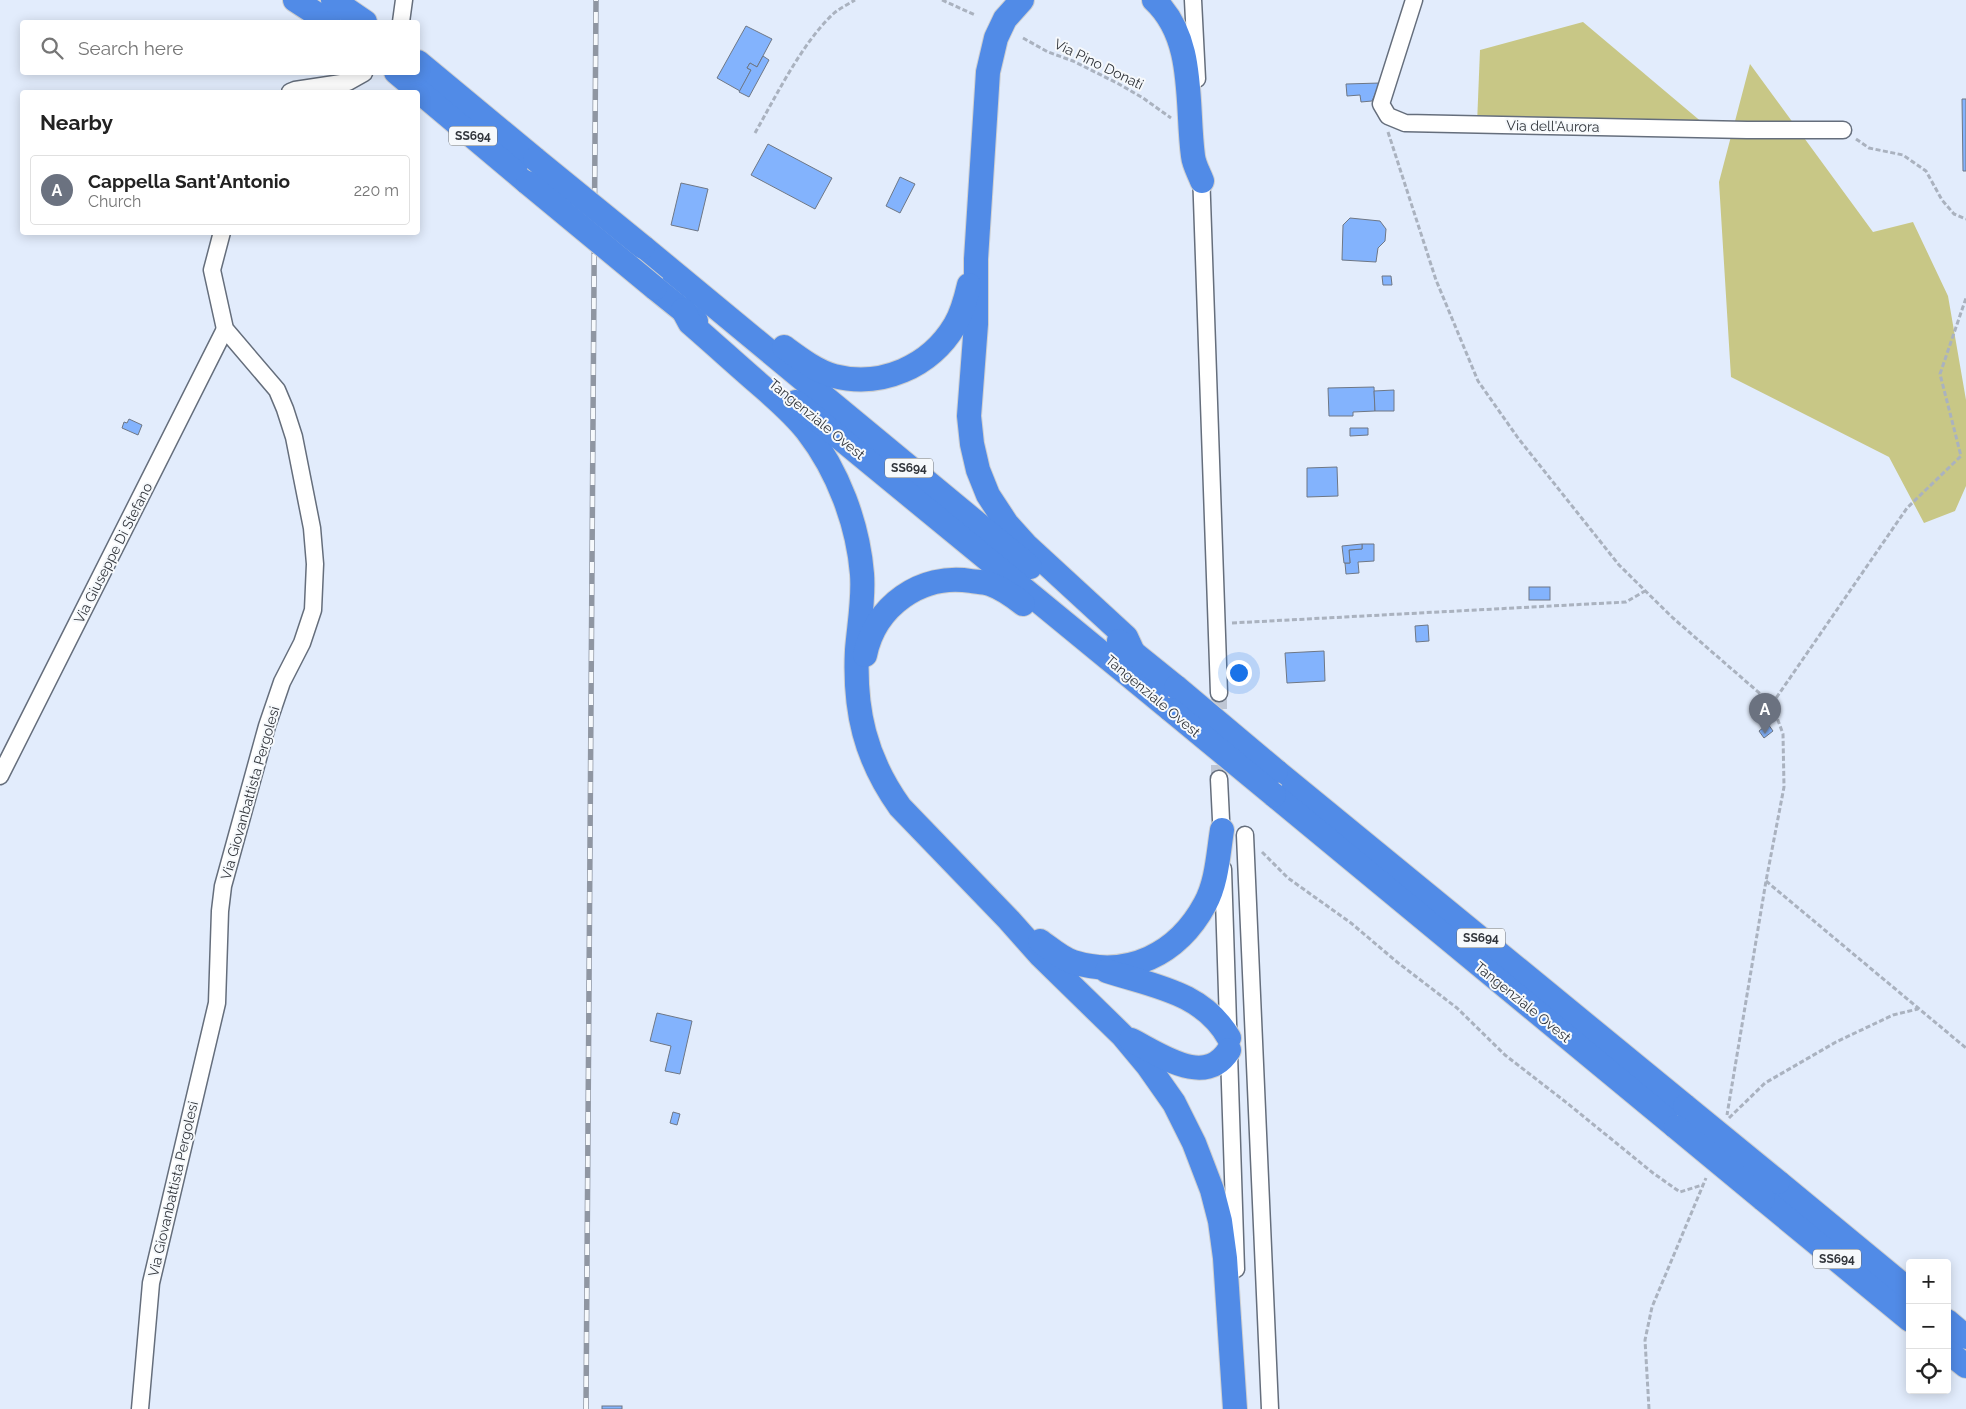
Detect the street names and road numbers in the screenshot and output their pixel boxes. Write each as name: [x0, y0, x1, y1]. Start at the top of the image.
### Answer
street label: Via Pino Donati: [1052, 35, 1146, 93]
street label: Via dell'Aurora: [1506, 117, 1600, 135]
road number: SS694: [449, 126, 497, 146]
street label: Tangenziale Ovest: [766, 376, 868, 463]
road number: SS694: [885, 458, 933, 478]
street label: Via Giuseppe Di Stefano: [71, 480, 155, 626]
street label: Tangenziale Ovest: [1102, 652, 1204, 740]
street label: Via Giovanbattista Pergolesi: [218, 704, 282, 882]
road number: SS694: [1457, 928, 1505, 948]
street label: Tangenziale Ovest: [1472, 959, 1574, 1046]
street label: Via Giovanbattista Pergolesi: [145, 1100, 201, 1278]
road number: SS694: [1813, 1250, 1861, 1268]

